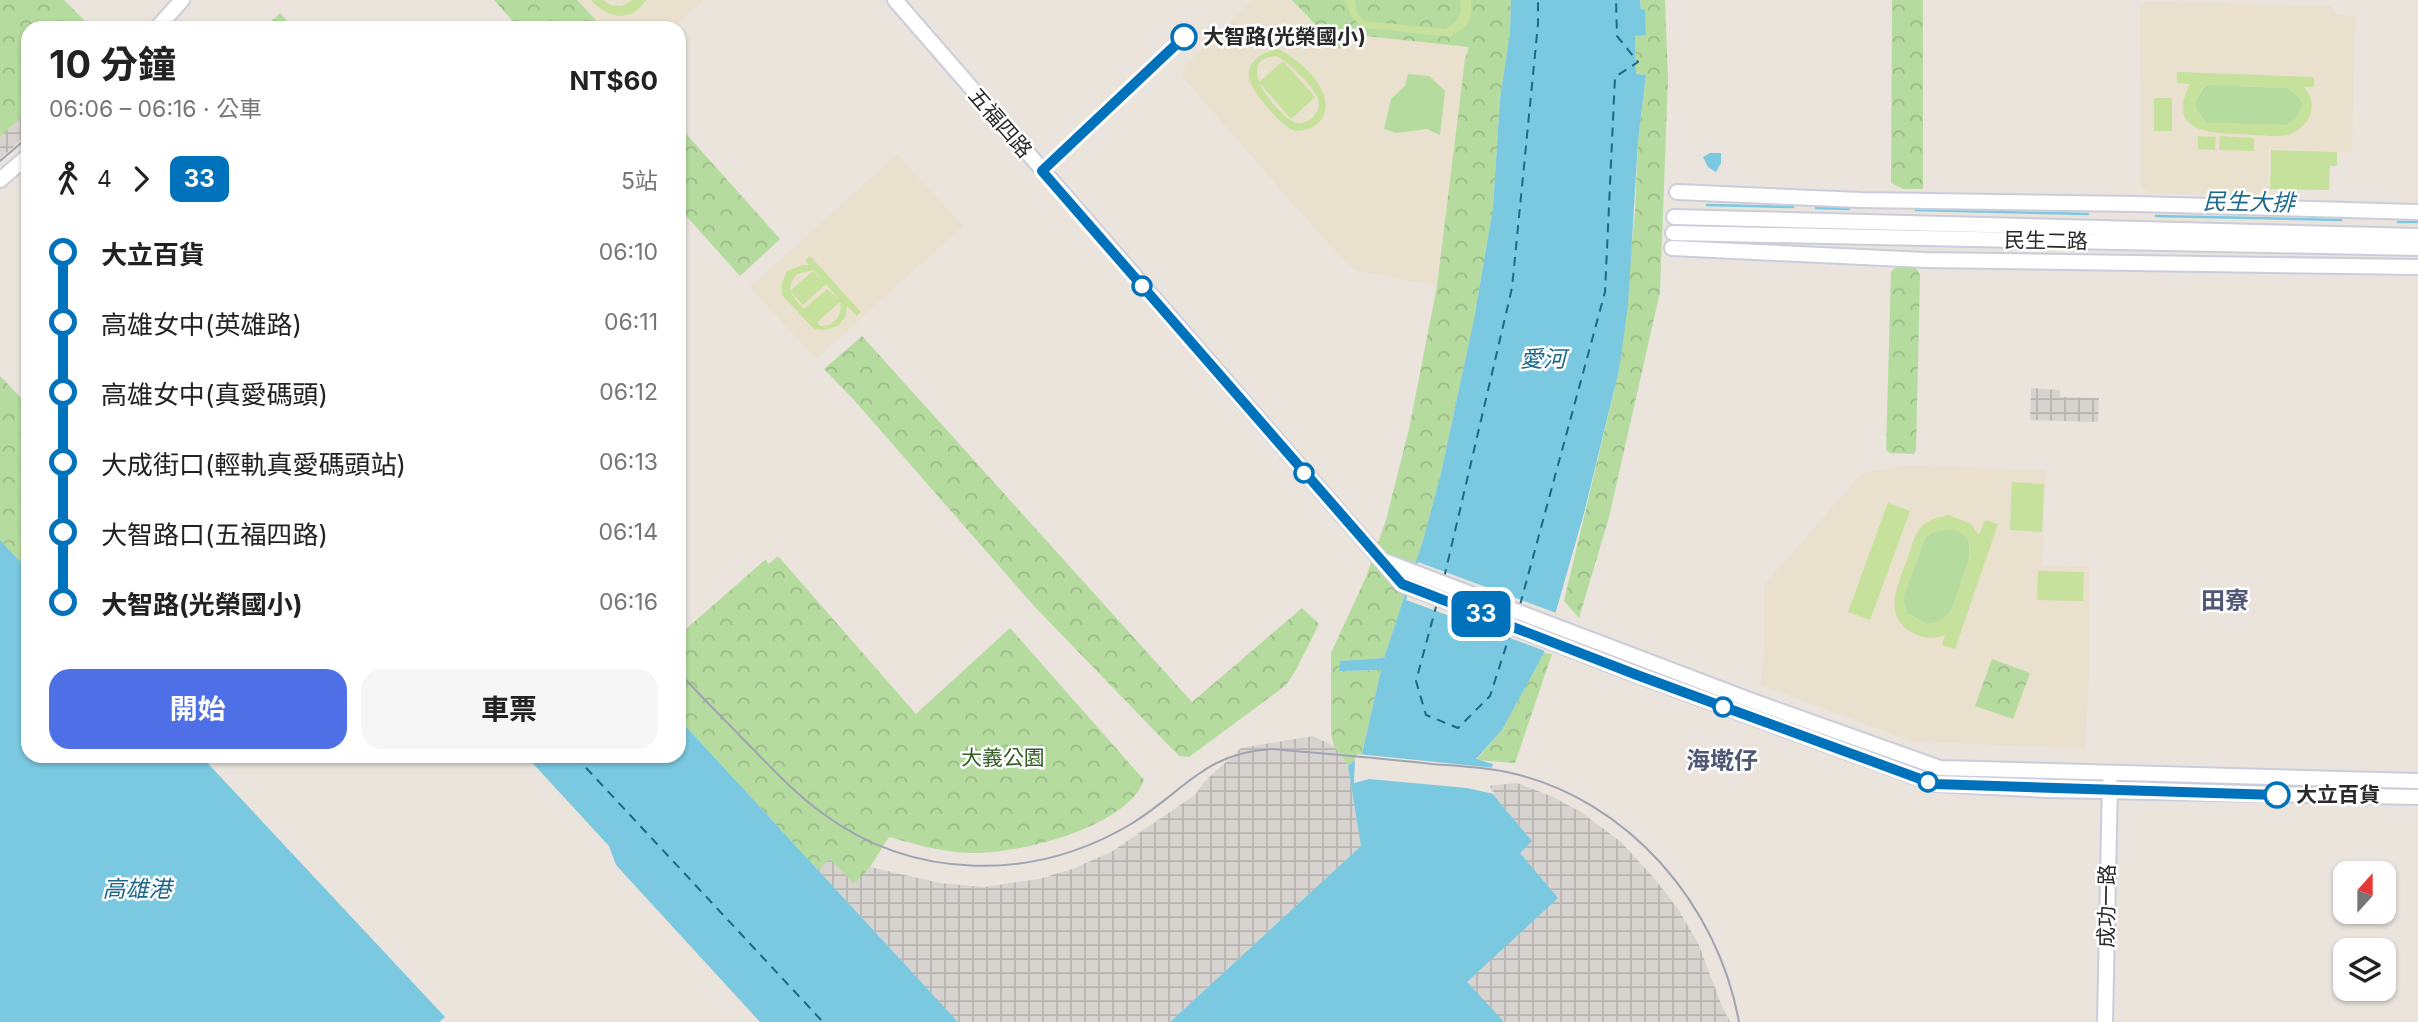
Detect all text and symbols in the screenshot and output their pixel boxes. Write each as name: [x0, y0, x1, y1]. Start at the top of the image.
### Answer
marker: 大智路(光榮國小): [1171, 24, 1197, 50]
place label: 大智路(光榮國小): [1203, 24, 1366, 49]
text: 10 分鐘: [49, 41, 176, 87]
text: NT$60: [569, 65, 658, 96]
street label: 五福四路: [963, 83, 1037, 163]
text: 06:06 – 06:16 · 公車: [49, 95, 262, 123]
icon: walk: [49, 160, 87, 198]
icon: forward: [122, 160, 160, 198]
text: 33: [184, 164, 215, 193]
text: 4: [97, 165, 112, 193]
text: 5站: [621, 167, 658, 195]
water label: 民生大排: [2203, 187, 2298, 217]
street label: 民生二路: [2004, 227, 2088, 254]
text: 06:10: [599, 238, 658, 266]
text: 大立百貨: [101, 239, 205, 270]
unlabelled marker: [1132, 276, 1152, 296]
text: 06:11: [604, 308, 658, 336]
text: 高雄女中(英雄路): [101, 309, 302, 340]
water label: 愛河: [1520, 345, 1570, 373]
text: 06:12: [599, 378, 658, 406]
text: 高雄女中(真愛碼頭): [101, 379, 328, 410]
text: 06:13: [599, 448, 658, 476]
text: 大成街口(輕軌真愛碼頭站): [101, 449, 406, 480]
unlabelled marker: [1294, 463, 1314, 483]
text: 06:14: [598, 518, 658, 546]
text: 大智路口(五福四路): [101, 519, 328, 550]
district label: 田寮: [2201, 586, 2249, 615]
text: 06:16: [599, 588, 658, 616]
text: 大智路(光榮國小): [101, 589, 303, 620]
line badge: 33: [1450, 591, 1512, 637]
text: 33: [1466, 599, 1496, 628]
button: 開始: [49, 669, 347, 749]
button: 車票: [361, 669, 658, 749]
unlabelled marker: [1713, 697, 1733, 717]
park label: 大義公園: [961, 745, 1045, 770]
district label: 海墘仔: [1686, 746, 1758, 775]
unlabelled marker: [1918, 772, 1938, 792]
marker: 大立百貨: [2264, 782, 2290, 808]
place label: 大立百貨: [2296, 782, 2380, 807]
north arrow: [2333, 861, 2396, 924]
map controls: [2333, 861, 2396, 1001]
street label: 成功一路: [2093, 864, 2120, 948]
water label: 高雄港: [103, 875, 175, 903]
button: layers: [2333, 938, 2396, 1001]

